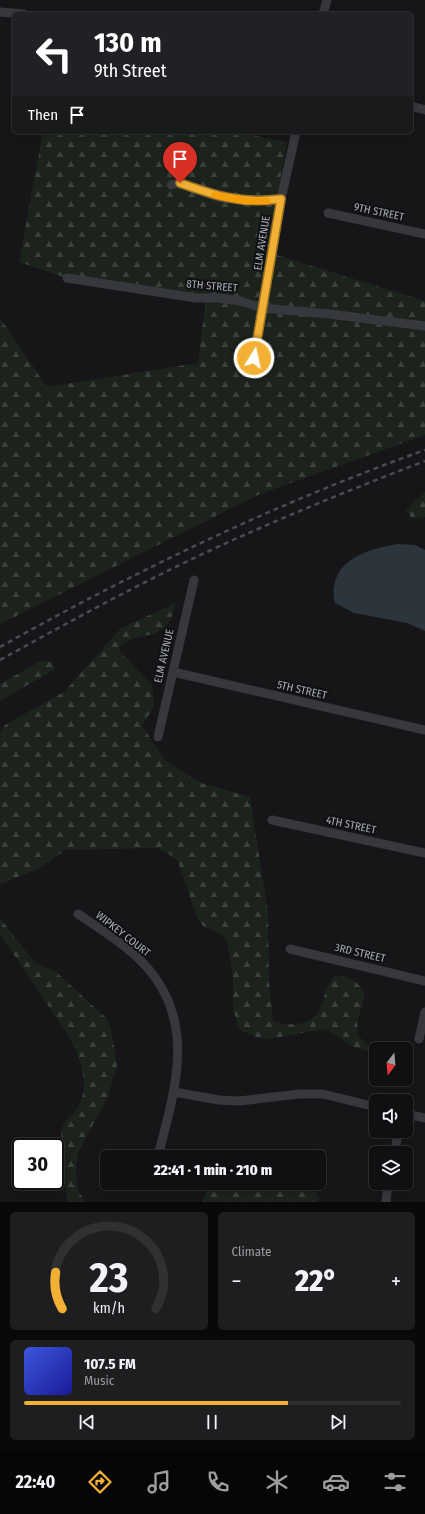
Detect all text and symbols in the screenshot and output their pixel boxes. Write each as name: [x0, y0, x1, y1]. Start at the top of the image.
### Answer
text: 130 m: [94, 26, 162, 59]
icon: left: [28, 28, 80, 80]
text: 9th Street: [94, 60, 167, 82]
icon: arrive: [66, 104, 88, 126]
text: Then: [28, 106, 58, 124]
pin: [163, 142, 197, 183]
icon: arrive: [169, 148, 191, 170]
street label: 9TH STREET: [353, 200, 406, 224]
street label: ELM AVENUE: [251, 215, 273, 271]
street label: 8TH STREET: [186, 277, 239, 295]
position arrow: [233, 337, 275, 379]
street label: ELM AVENUE: [151, 628, 177, 684]
street label: 5TH STREET: [276, 678, 329, 702]
street label: 4TH STREET: [325, 813, 378, 837]
street label: WIPKEY COURT: [93, 909, 154, 960]
street label: 3RD STREET: [333, 941, 388, 965]
north arrow: [369, 1042, 413, 1086]
map controls: [369, 1042, 413, 1190]
button: sound: [369, 1094, 413, 1138]
speed limit sign: 30: [12, 1138, 64, 1190]
button: layers: [369, 1146, 413, 1190]
text: 22:41 · 1 min · 210 m: [154, 1161, 272, 1179]
text: Climate: [232, 1244, 272, 1259]
text: 23: [88, 1253, 128, 1303]
text: 22°: [295, 1263, 337, 1299]
text: −: [232, 1268, 241, 1295]
text: +: [391, 1268, 401, 1295]
text: km/h: [93, 1300, 125, 1317]
text: 107.5 FM: [84, 1355, 136, 1373]
text: Music: [84, 1373, 114, 1388]
icon: previous: [76, 1411, 98, 1433]
icon: pause: [201, 1411, 223, 1433]
icon: next: [327, 1411, 349, 1433]
icon: directions: [86, 1468, 114, 1496]
icon: music: [145, 1468, 173, 1496]
icon: phone: [204, 1468, 232, 1496]
icon: climate: [263, 1468, 291, 1496]
icon: car: [322, 1468, 350, 1496]
icon: filters: [381, 1468, 409, 1496]
text: 22:40: [16, 1471, 55, 1493]

